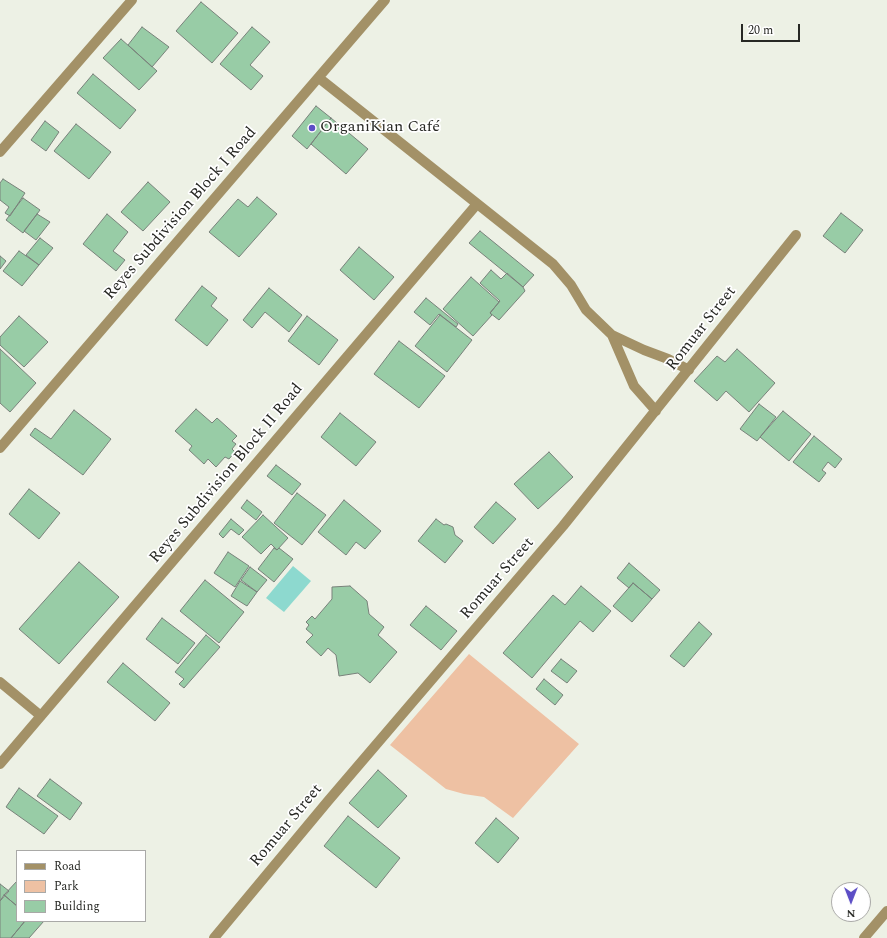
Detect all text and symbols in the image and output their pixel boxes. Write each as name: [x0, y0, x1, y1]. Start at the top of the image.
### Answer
scale bar: [743, 16, 802, 42]
text: 20 m: [748, 21, 773, 40]
place label: OrganiKian Café: [320, 118, 440, 138]
marker: OrganiKian Café: [307, 123, 317, 133]
street label: Reyes Subdivision Block I Road: [101, 124, 261, 304]
street label: Romuar Street: [663, 283, 741, 375]
street label: Reyes Subdivision Block II Road: [146, 380, 308, 568]
street label: Romuar Street: [457, 534, 539, 624]
street label: Romuar Street: [247, 781, 327, 871]
legend: [16, 850, 146, 922]
text: Road: [54, 857, 81, 876]
text: Park: [54, 877, 79, 896]
north arrow: [831, 882, 871, 922]
text: Building: [54, 897, 100, 916]
text: N: [847, 905, 856, 922]

